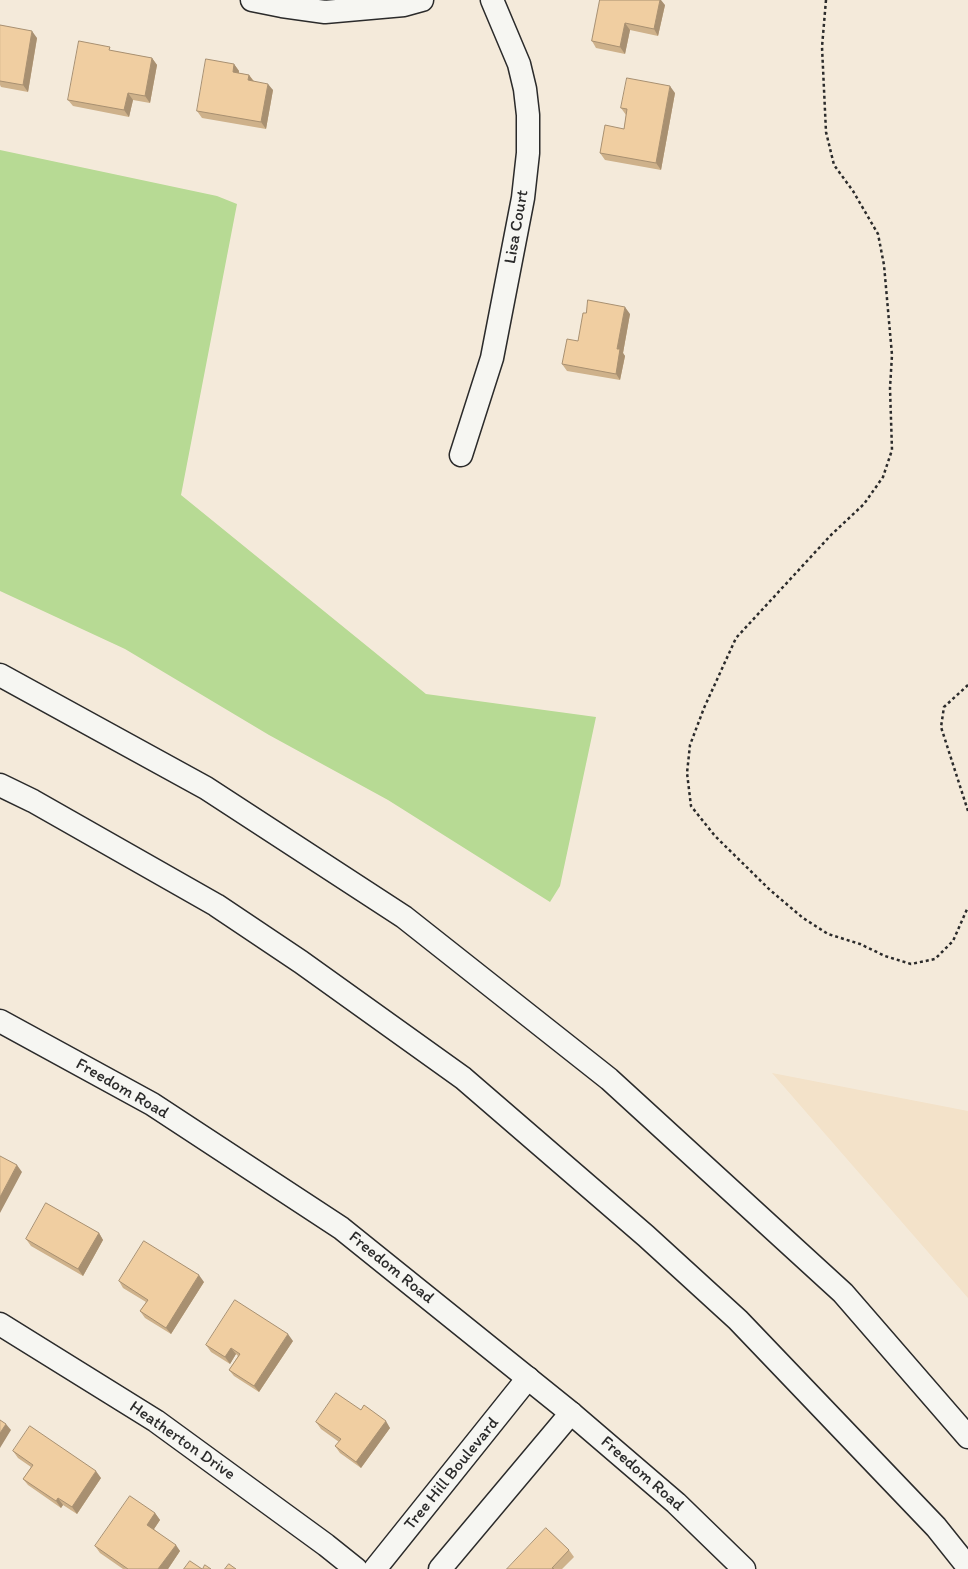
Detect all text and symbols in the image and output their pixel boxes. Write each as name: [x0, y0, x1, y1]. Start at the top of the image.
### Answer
street label: Lisa Court: [500, 188, 534, 266]
street label: Freedom Road: [72, 1054, 172, 1124]
street label: Freedom Road: [344, 1227, 438, 1309]
street label: Heatherton Drive: [125, 1397, 239, 1485]
street label: Tree Hill Boulevard: [400, 1413, 504, 1535]
street label: Freedom Road: [596, 1432, 688, 1516]

